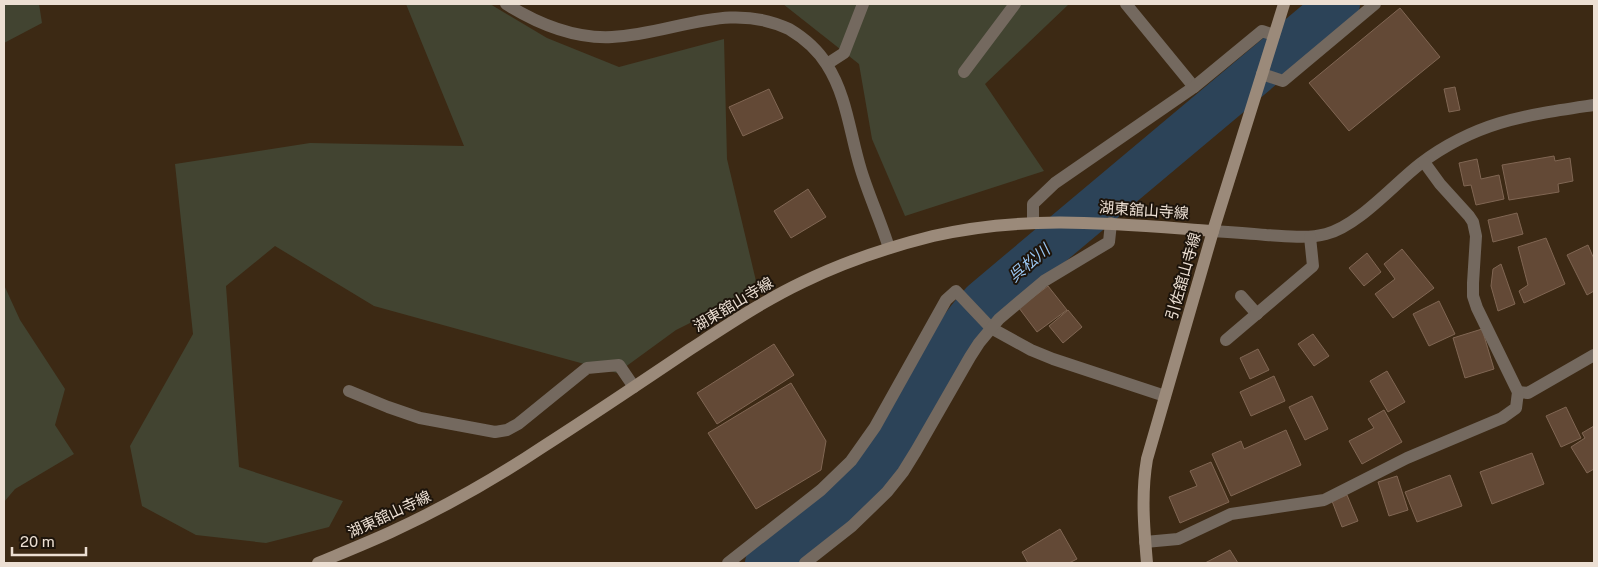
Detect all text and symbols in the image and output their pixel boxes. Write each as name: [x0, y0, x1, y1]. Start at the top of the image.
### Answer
street label: 湖東舘山寺線: [1099, 198, 1189, 222]
street label: 引佐舘山寺線: [1162, 230, 1204, 322]
water label: 呉松川: [1005, 239, 1055, 286]
street label: 湖東舘山寺線: [690, 274, 776, 334]
street label: 湖東舘山寺線: [345, 487, 433, 541]
scale bar: [12, 524, 86, 556]
text: 20 m: [20, 533, 55, 550]

